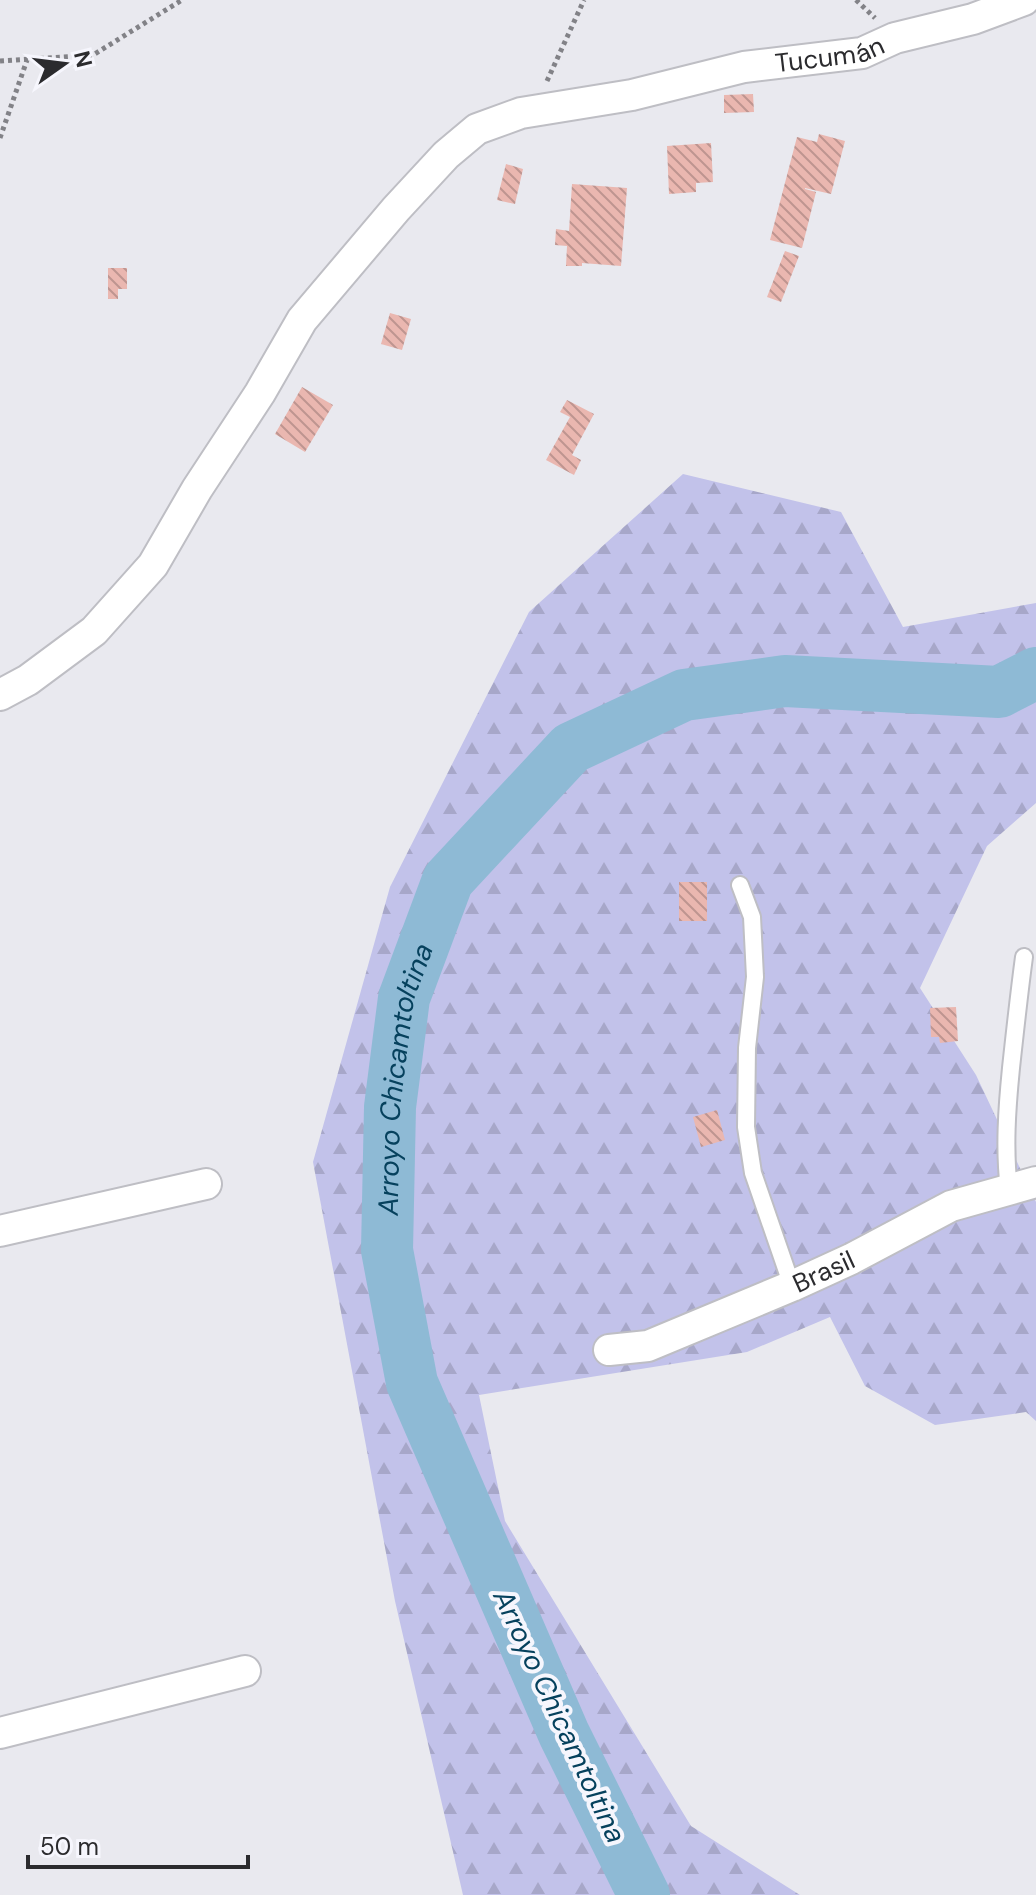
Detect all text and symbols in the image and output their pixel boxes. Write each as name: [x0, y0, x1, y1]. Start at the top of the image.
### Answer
north arrow: [24, 24, 104, 104]
street label: Tucumán: [773, 28, 890, 80]
text: N: [67, 48, 99, 71]
water label: Arroyo Chicamtoltina: [370, 938, 442, 1217]
street label: Brasil: [787, 1243, 860, 1300]
water label: Arroyo Chicamtoltina: [484, 1582, 635, 1849]
scale bar: [28, 1819, 248, 1869]
text: 50 m: [40, 1831, 99, 1862]

